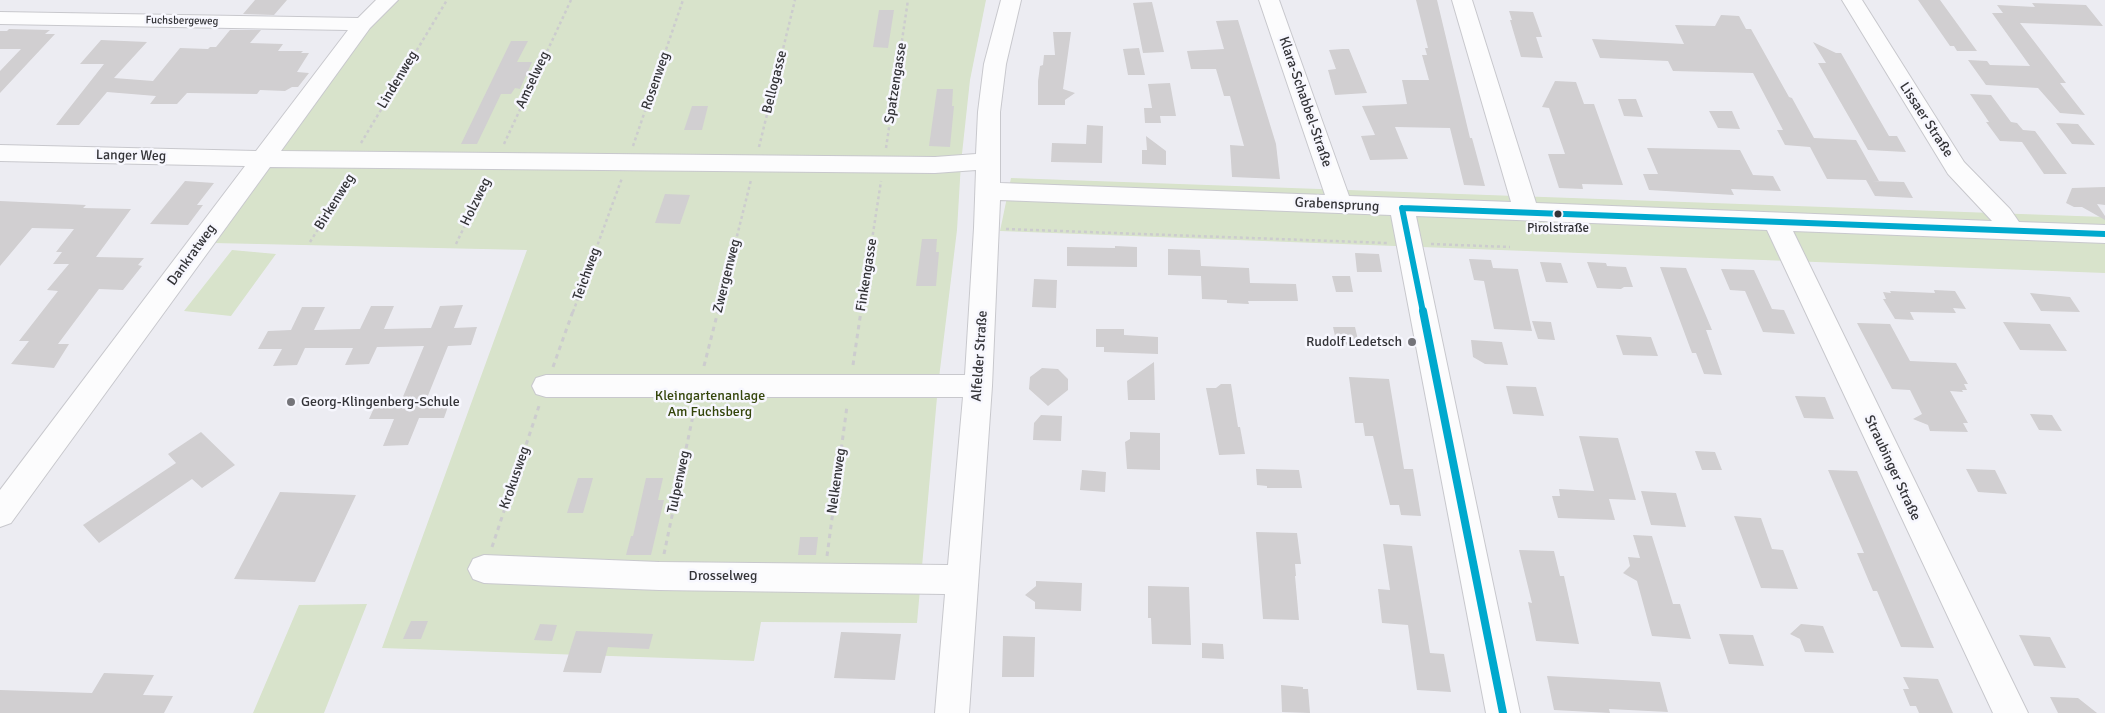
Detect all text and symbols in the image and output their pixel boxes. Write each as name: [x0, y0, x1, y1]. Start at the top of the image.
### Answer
street label: Fuchsbergeweg: [145, 14, 219, 28]
street label: Klara-Schabbel-Straße: [1275, 35, 1335, 169]
street label: Spatzengasse: [881, 41, 911, 125]
street label: Lindenweg: [374, 48, 422, 112]
street label: Amselweg: [512, 49, 554, 111]
street label: Bellogasse: [759, 49, 791, 115]
street label: Rosenweg: [638, 50, 674, 112]
street label: Lissaer Straße: [1896, 79, 1956, 161]
street label: Langer Weg: [96, 147, 166, 165]
street label: Birkenweg: [311, 171, 359, 233]
street label: Holzweg: [457, 175, 495, 229]
street label: Grabensprung: [1294, 194, 1380, 216]
marker: Pirolstraße: [1553, 209, 1563, 219]
street label: Dankratweg: [164, 221, 220, 289]
place label: Pirolstraße: [1527, 221, 1589, 237]
street label: Zwergenweg: [710, 237, 744, 315]
street label: Finkengasse: [853, 237, 881, 313]
street label: Teichweg: [570, 245, 604, 303]
street label: Alfelder Straße: [968, 310, 992, 402]
place label: Rudolf Ledetsch: [1306, 334, 1402, 350]
marker: Rudolf Ledetsch: [1406, 336, 1418, 348]
park label: Kleingartenanlage Am Fuchsberg: [655, 388, 765, 421]
place label: Georg-Klingenberg-Schule: [301, 394, 460, 410]
marker: Georg-Klingenberg-Schule: [285, 396, 297, 408]
street label: Straubinger Straße: [1860, 413, 1924, 523]
street label: Krokusweg: [496, 444, 534, 512]
street label: Nelkenweg: [824, 447, 850, 515]
street label: Tulpenweg: [664, 449, 694, 515]
street label: Drosselweg: [689, 568, 757, 584]

